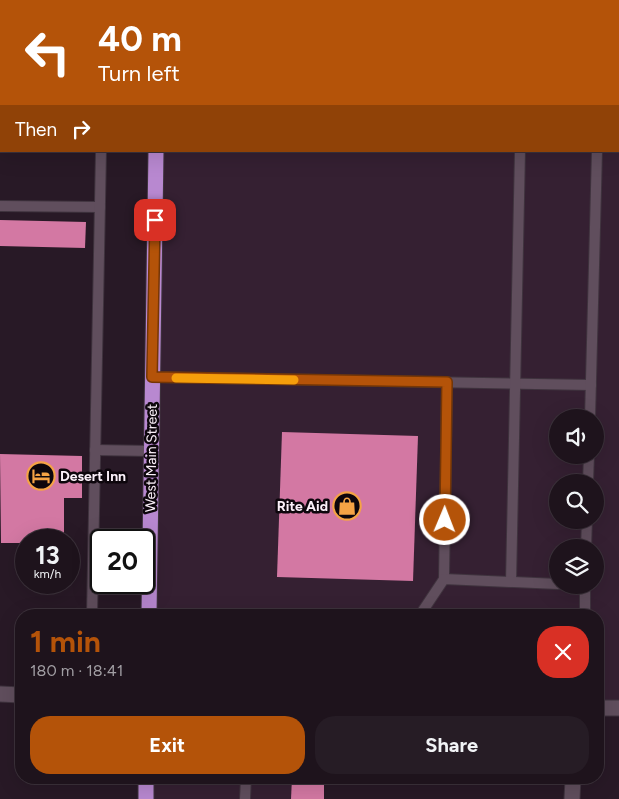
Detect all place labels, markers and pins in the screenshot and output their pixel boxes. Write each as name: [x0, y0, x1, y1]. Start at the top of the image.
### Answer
pin: [134, 199, 176, 241]
hotel icon: Desert Inn: [26, 461, 56, 491]
place label: Desert Inn: [60, 468, 126, 485]
shop icon: Rite Aid: [332, 491, 362, 521]
place label: Rite Aid: [277, 498, 328, 515]

